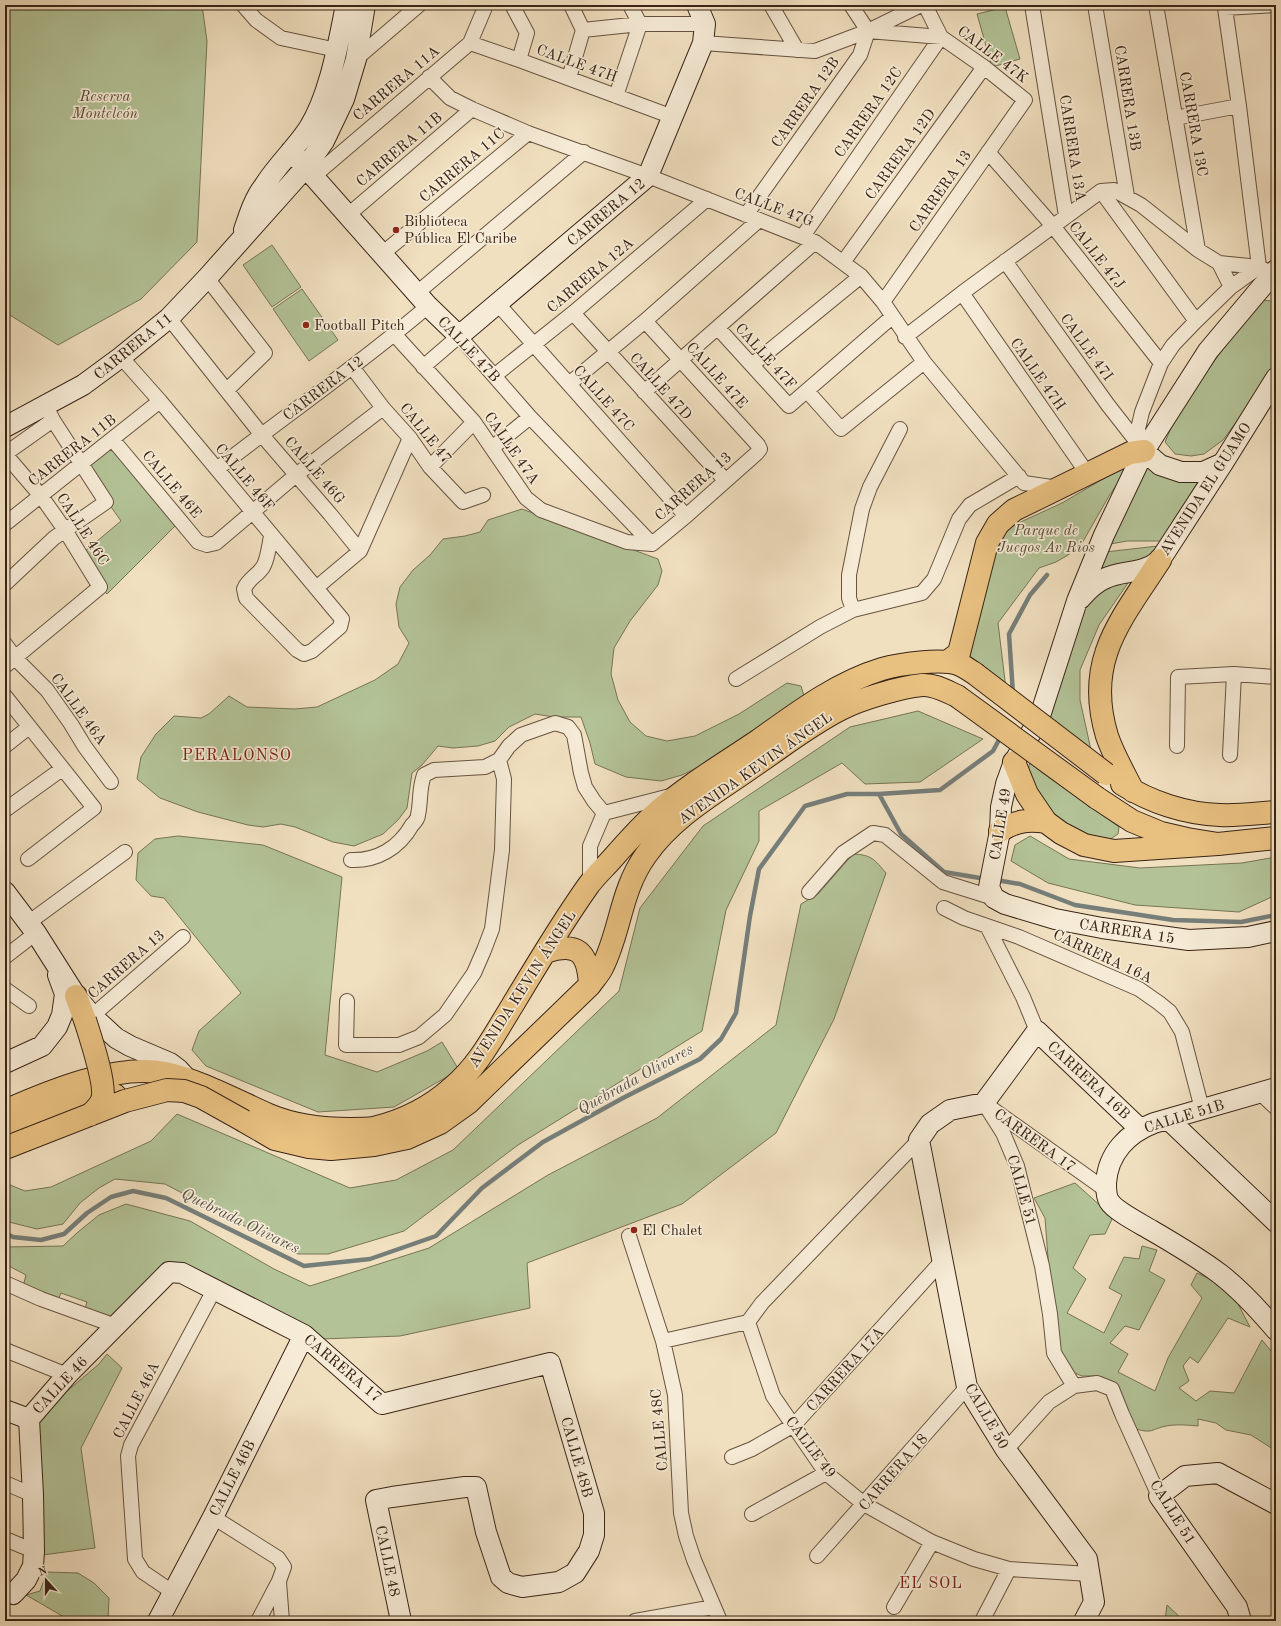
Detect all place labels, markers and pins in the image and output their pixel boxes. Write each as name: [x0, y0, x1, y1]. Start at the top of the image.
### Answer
place label: Biblioteca Pública El Caribe: [404, 215, 517, 247]
marker: Biblioteca Pública El Caribe: [391, 225, 401, 235]
place label: Football Pitch: [314, 319, 405, 334]
marker: Football Pitch: [301, 320, 311, 330]
place label: El Chalet: [642, 1224, 702, 1239]
marker: El Chalet: [629, 1225, 639, 1235]

